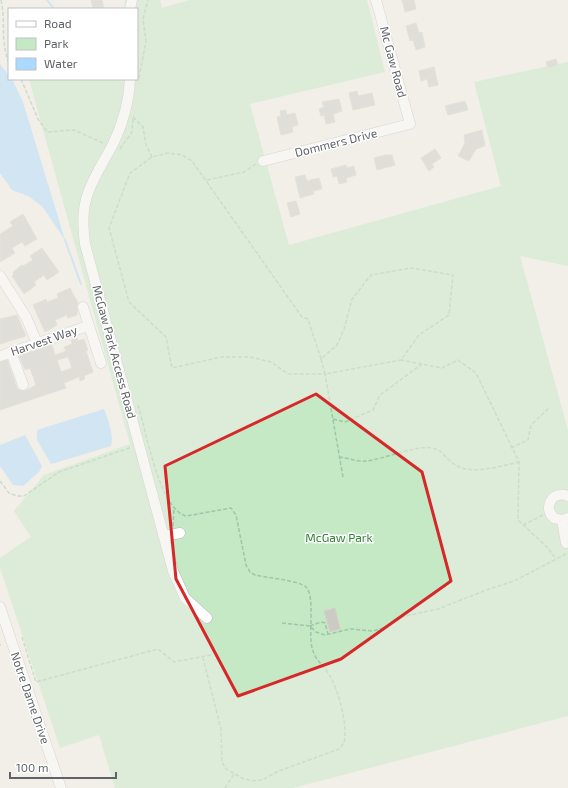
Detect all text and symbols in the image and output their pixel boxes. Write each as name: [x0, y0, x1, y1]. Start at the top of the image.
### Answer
legend: [8, 8, 138, 80]
text: Road: [44, 16, 72, 30]
street label: Mc Gaw Road: [378, 25, 410, 99]
text: Park: [44, 36, 69, 50]
text: Water: [44, 56, 78, 70]
street label: Dommers Drive: [293, 125, 378, 159]
street label: McGaw Park Access Road: [90, 283, 140, 420]
street label: Harvest Way: [9, 322, 79, 358]
park label: McGaw Park: [305, 530, 373, 544]
street label: Notre Dame Drive: [9, 650, 53, 745]
scale bar: [10, 754, 116, 780]
text: 100 m: [16, 760, 48, 774]

